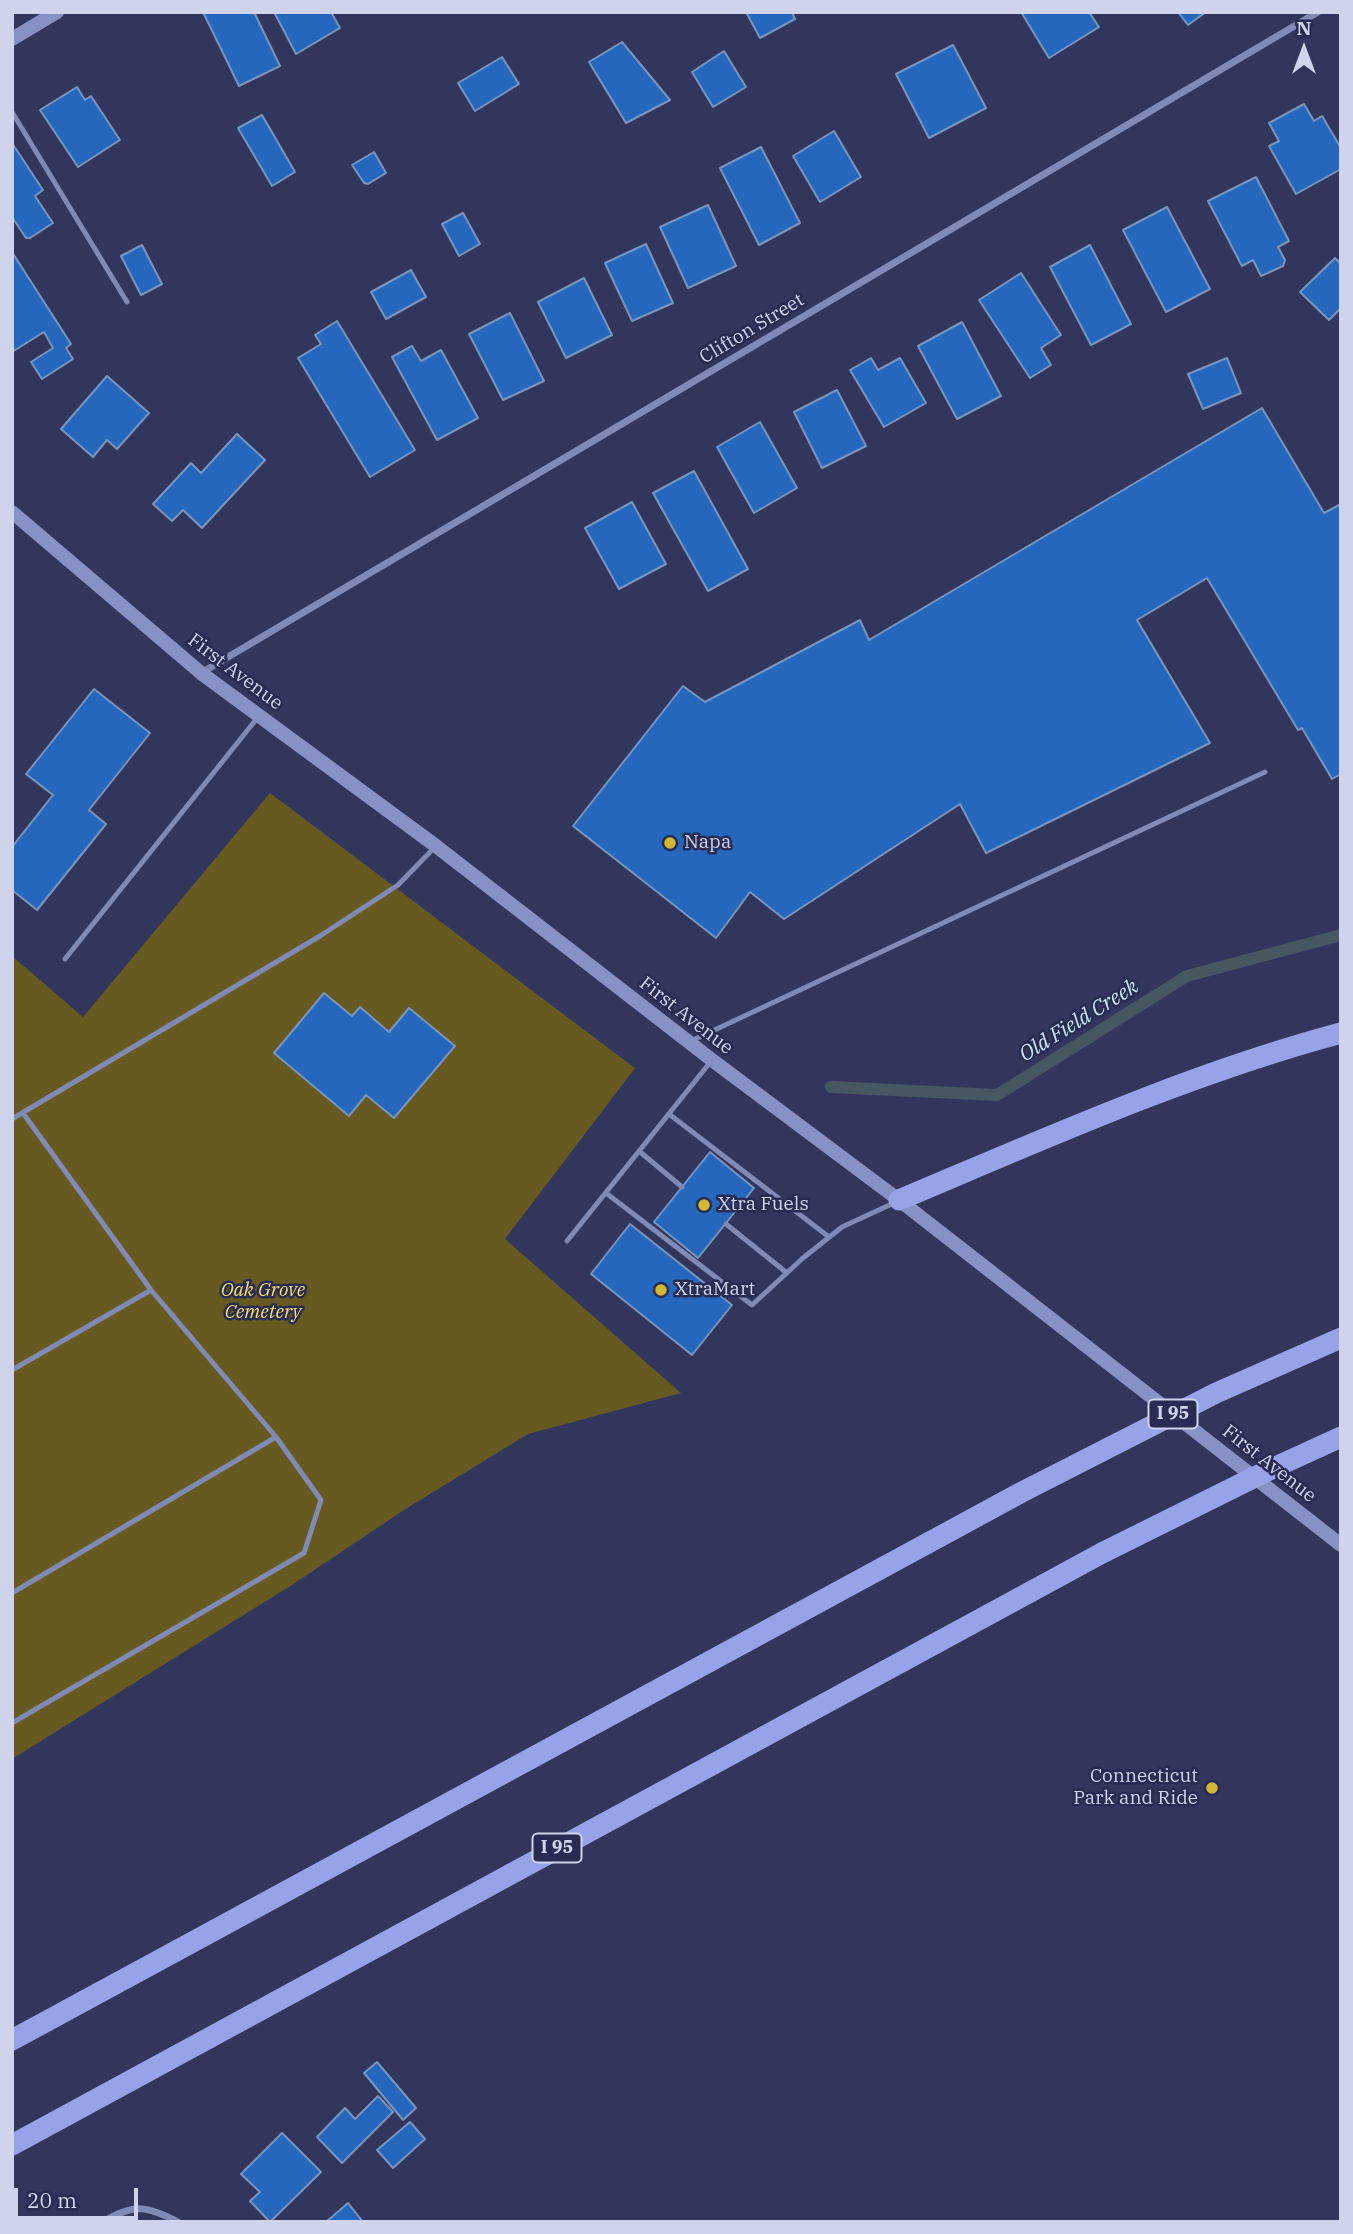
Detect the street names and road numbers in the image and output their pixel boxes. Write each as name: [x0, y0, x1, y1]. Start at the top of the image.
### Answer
street label: Clifton Street: [696, 289, 808, 369]
street label: First Avenue: [183, 629, 287, 715]
street label: First Avenue: [635, 972, 737, 1060]
road number: I 95: [1148, 1400, 1198, 1428]
street label: First Avenue: [1218, 1420, 1320, 1508]
road number: I 95: [532, 1834, 582, 1862]

